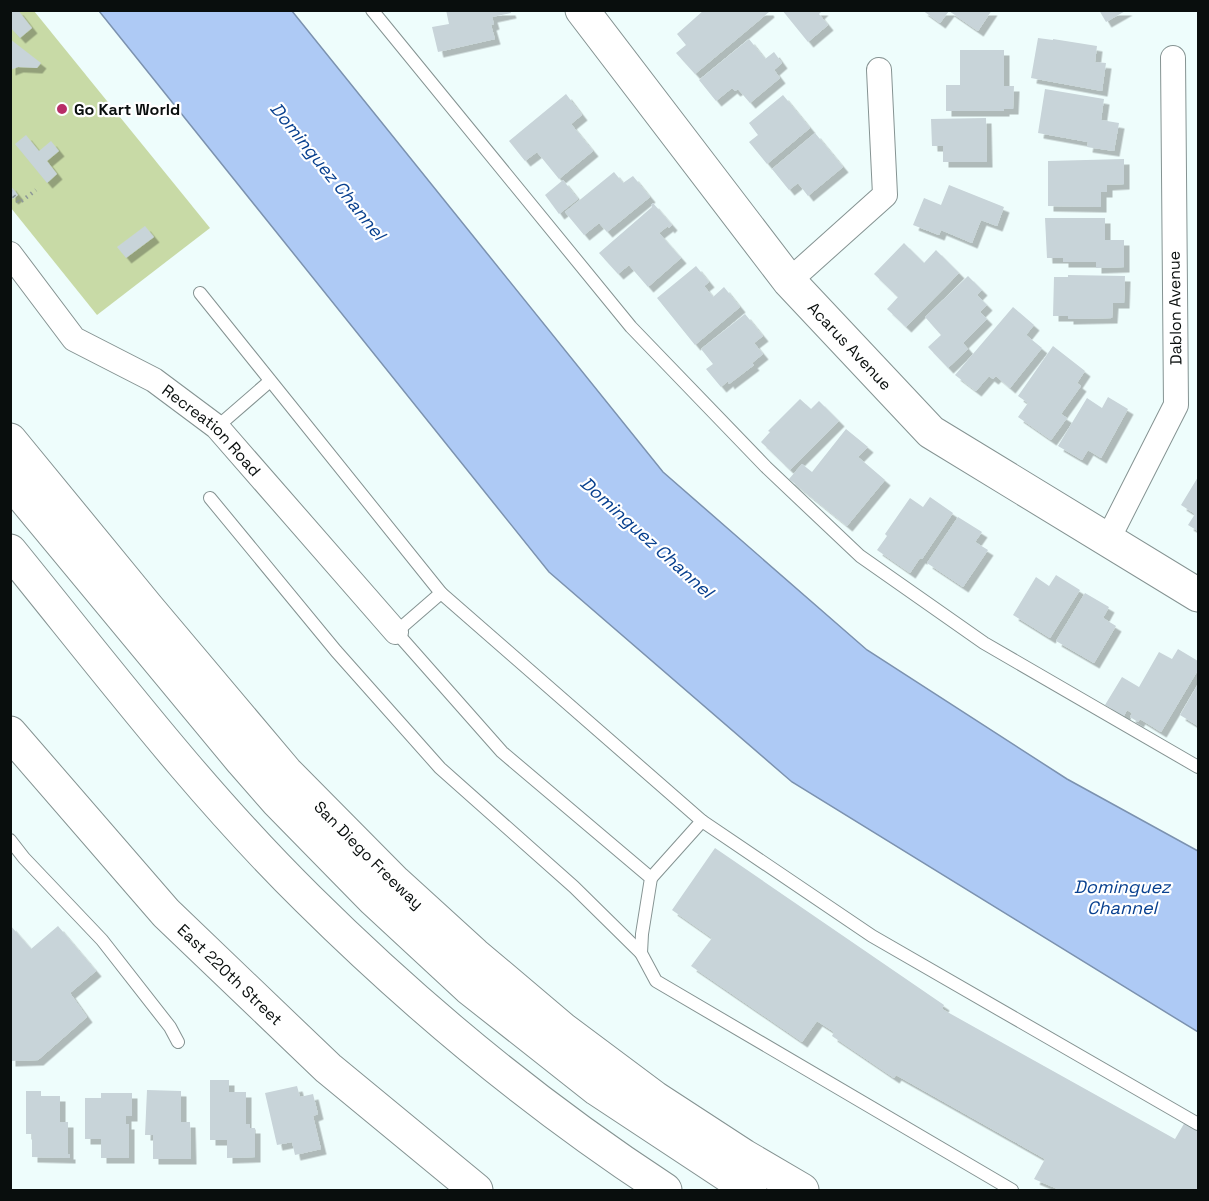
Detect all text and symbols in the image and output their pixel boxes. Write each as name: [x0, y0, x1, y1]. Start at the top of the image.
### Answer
water label: Dominguez Channel: [265, 97, 392, 247]
place label: Go Kart World: [74, 99, 180, 120]
marker: Go Kart World: [55, 102, 69, 116]
street label: Dablon Avenue: [1164, 251, 1186, 365]
street label: Acarus Avenue: [803, 297, 897, 394]
street label: Recreation Road: [158, 379, 266, 481]
water label: Dominguez Channel: [576, 471, 720, 604]
street label: San Diego Freeway: [310, 796, 428, 914]
water label: Dominguez Channel: [1074, 875, 1172, 919]
street label: East 220th Street: [173, 919, 287, 1030]

